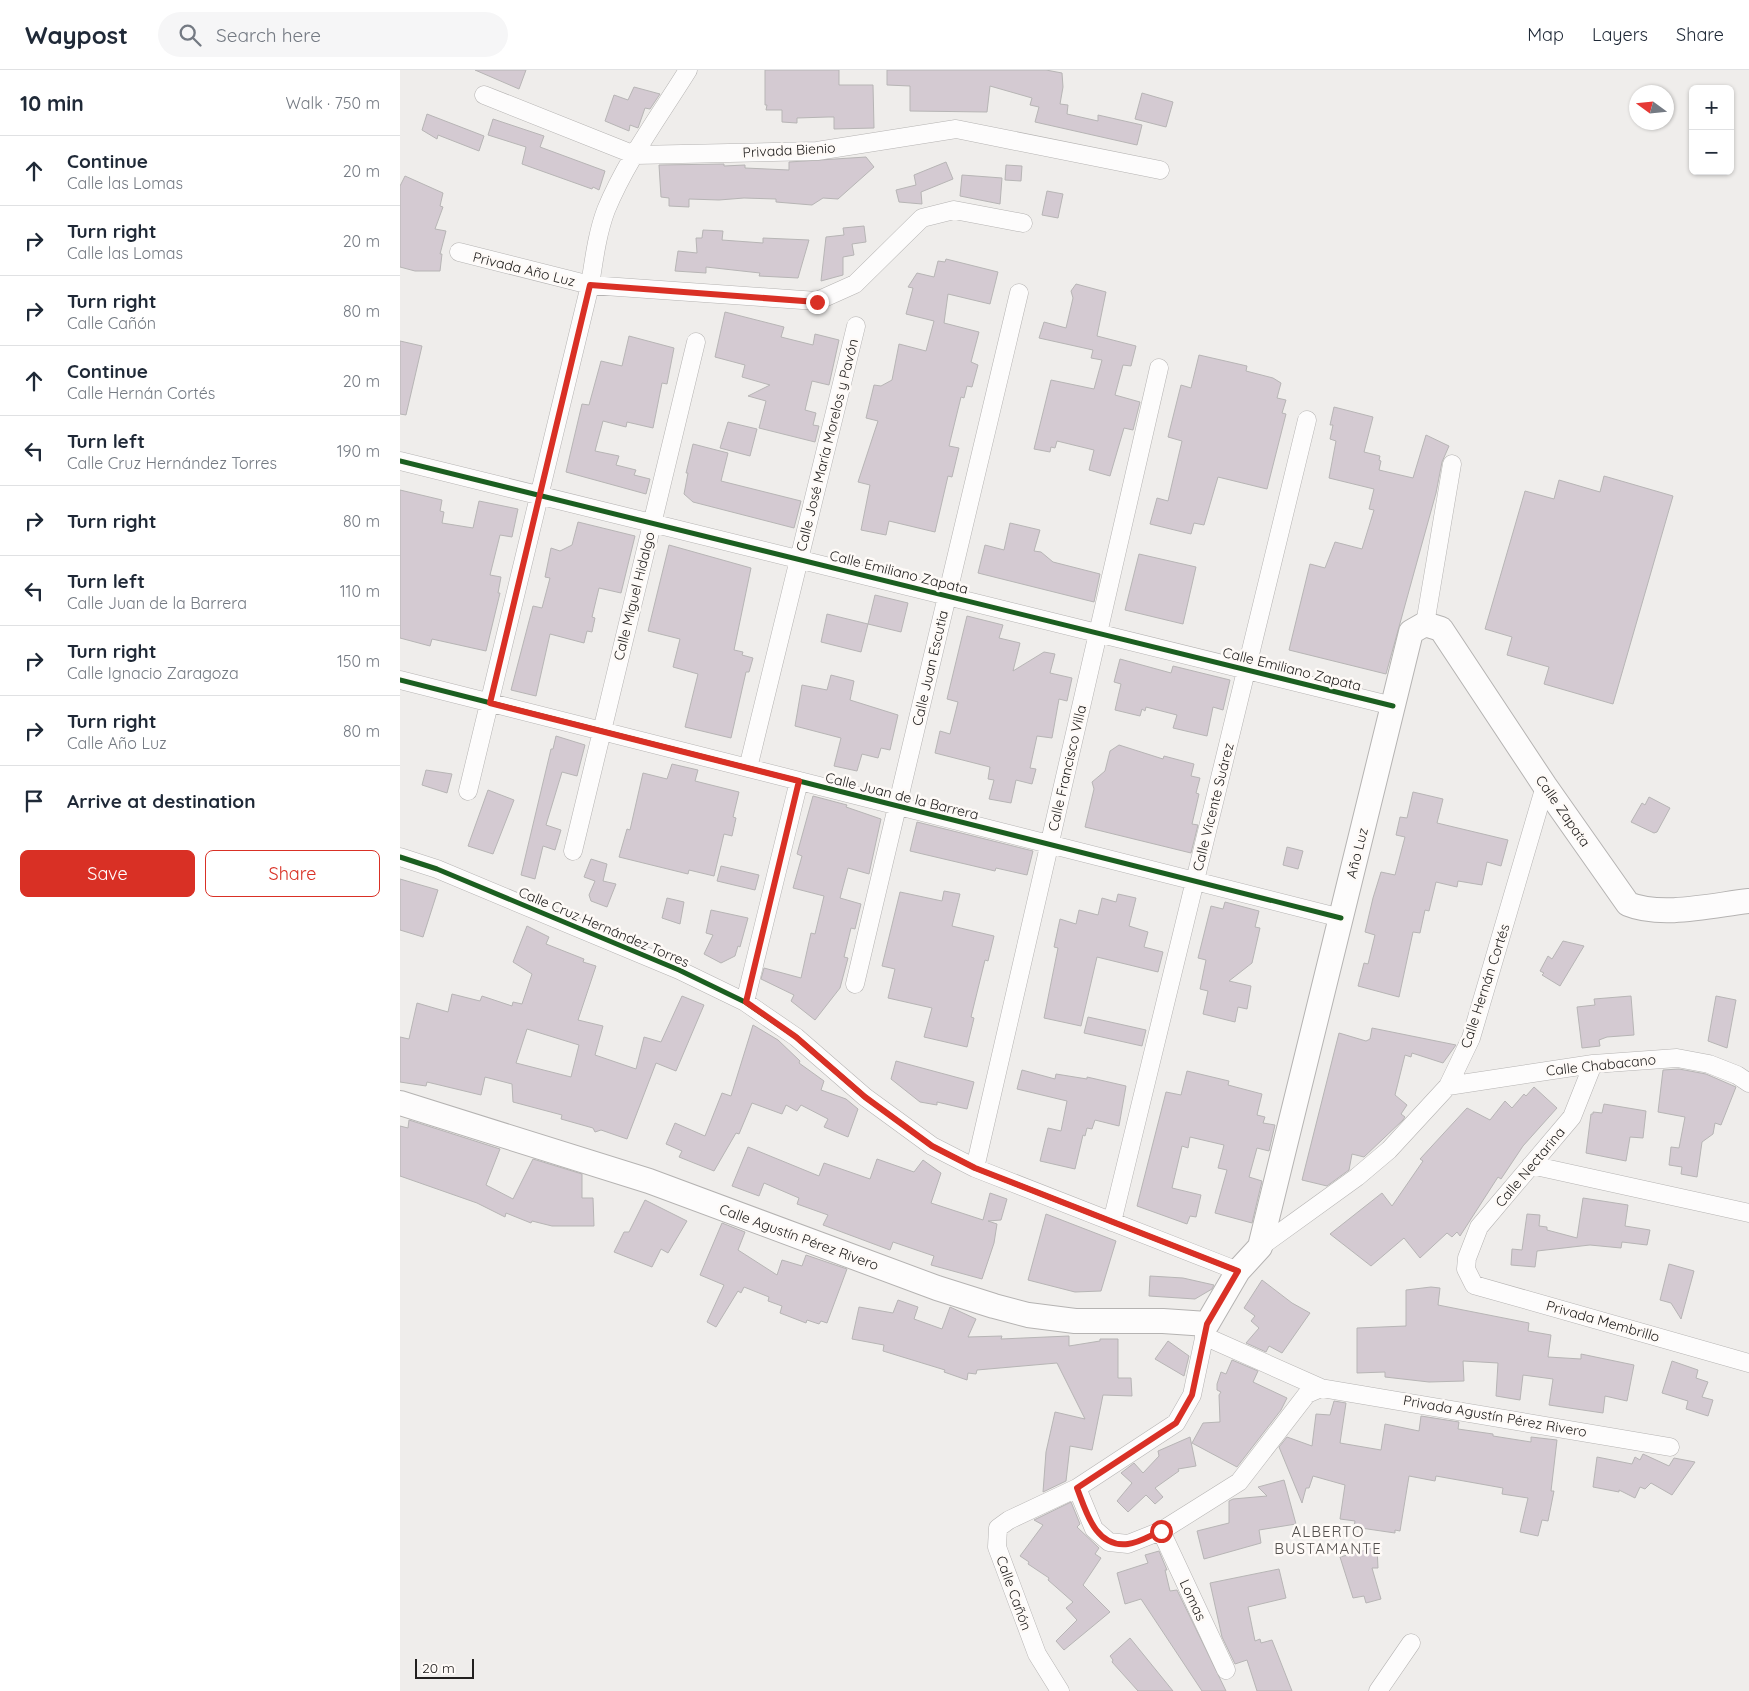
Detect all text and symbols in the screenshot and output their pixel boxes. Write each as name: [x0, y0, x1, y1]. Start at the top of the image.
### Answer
search box: [158, 12, 508, 57]
text: Waypost: [25, 20, 128, 50]
icon: search: [176, 21, 204, 49]
text: Search here: [216, 23, 321, 47]
text: Map: [1527, 23, 1564, 46]
text: Layers: [1592, 23, 1648, 46]
text: Share: [1676, 23, 1724, 46]
north arrow: [1629, 85, 1674, 130]
map controls: [1689, 85, 1734, 175]
button: +: [1689, 85, 1734, 130]
text: 10 min: [20, 90, 84, 116]
text: Walk · 750 m: [285, 93, 380, 113]
button: −: [1689, 130, 1734, 175]
street label: Privada Bienio: [742, 139, 836, 161]
text: Continue: [67, 149, 148, 173]
icon: ahead: [20, 157, 48, 185]
text: 20 m: [343, 161, 380, 181]
text: Calle las Lomas: [67, 173, 183, 193]
text: Turn right: [67, 219, 156, 243]
icon: right: [20, 227, 48, 255]
text: 20 m: [343, 231, 380, 251]
text: Calle las Lomas: [67, 243, 183, 263]
street label: Privada Año Luz: [471, 248, 577, 290]
text: Turn right: [67, 289, 156, 313]
route end: [806, 291, 829, 314]
icon: right: [20, 297, 48, 325]
text: 80 m: [343, 301, 380, 321]
text: Calle Cañón: [67, 313, 156, 333]
street label: Calle José María Morelos y Pavón: [792, 337, 862, 553]
text: Continue: [67, 359, 148, 383]
icon: ahead: [20, 367, 48, 395]
text: 20 m: [343, 371, 380, 391]
text: Calle Hernán Cortés: [67, 383, 215, 403]
text: Turn left: [67, 429, 145, 453]
icon: left: [20, 437, 48, 465]
text: 190 m: [337, 441, 380, 461]
text: Calle Cruz Hernández Torres: [67, 453, 277, 473]
icon: right: [20, 507, 48, 535]
text: Turn right: [67, 509, 156, 533]
text: 80 m: [343, 511, 380, 531]
street label: Calle Miguel Hidalgo: [609, 530, 659, 662]
street label: Calle Emiliano Zapata: [828, 546, 970, 598]
text: Turn left: [67, 569, 145, 593]
icon: left: [20, 577, 48, 605]
text: 110 m: [340, 581, 380, 601]
text: Calle Juan de la Barrera: [67, 593, 247, 613]
street label: Calle Juan Escutia: [908, 608, 952, 728]
text: Turn right: [67, 639, 156, 663]
street label: Calle Emiliano Zapata: [1221, 643, 1363, 695]
icon: right: [20, 647, 48, 675]
text: 150 m: [337, 651, 380, 671]
text: Calle Ignacio Zaragoza: [67, 663, 239, 683]
street label: Calle Francisco Villa: [1044, 703, 1090, 833]
text: Turn right: [67, 709, 156, 733]
icon: right: [20, 717, 48, 745]
text: 80 m: [343, 721, 380, 741]
text: Calle Año Luz: [67, 733, 167, 753]
street label: Calle Vicente Suárez: [1188, 741, 1238, 873]
street label: Calle Juan de la Barrera: [823, 768, 981, 824]
street label: Calle Zapata: [1532, 772, 1594, 850]
icon: arrive: [20, 787, 48, 815]
text: Arrive at destination: [67, 789, 256, 813]
street label: Año Luz: [1342, 826, 1372, 880]
button: Save: [20, 850, 195, 897]
button: Share: [205, 850, 380, 897]
street label: Calle Cruz Hernández Torres: [516, 883, 692, 971]
street label: Calle Hernán Cortés: [1456, 922, 1514, 1050]
street label: Calle Chabacano: [1545, 1050, 1657, 1080]
street label: Calle Nectarina: [1491, 1123, 1569, 1211]
street label: Calle Agustín Pérez Rivero: [717, 1200, 881, 1274]
street label: Privada Membrillo: [1544, 1296, 1662, 1346]
street label: Privada Agustín Pérez Rivero: [1402, 1391, 1588, 1441]
route start: [1150, 1520, 1173, 1543]
district label: ALBERTO BUSTAMANTE: [1274, 1522, 1382, 1558]
street label: Calle Cañón: [992, 1553, 1036, 1633]
street label: Lomas: [1176, 1576, 1210, 1624]
scale bar: [415, 1656, 474, 1679]
text: 20 m: [422, 1659, 455, 1677]

